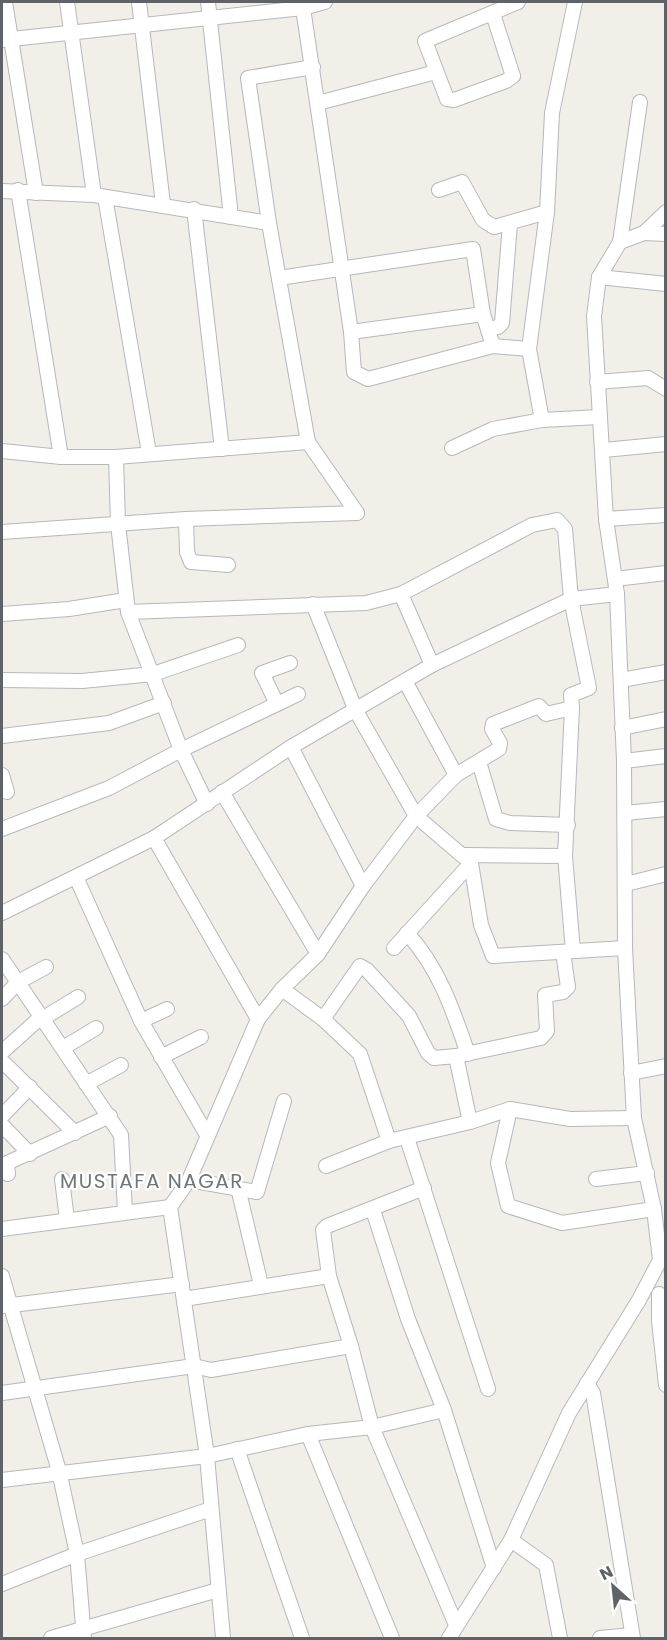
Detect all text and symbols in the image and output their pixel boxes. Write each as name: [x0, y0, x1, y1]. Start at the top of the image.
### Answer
district label: MUSTAFA NAGAR: [60, 1167, 244, 1195]
north arrow: [583, 1556, 643, 1616]
text: N: [596, 1560, 617, 1586]

